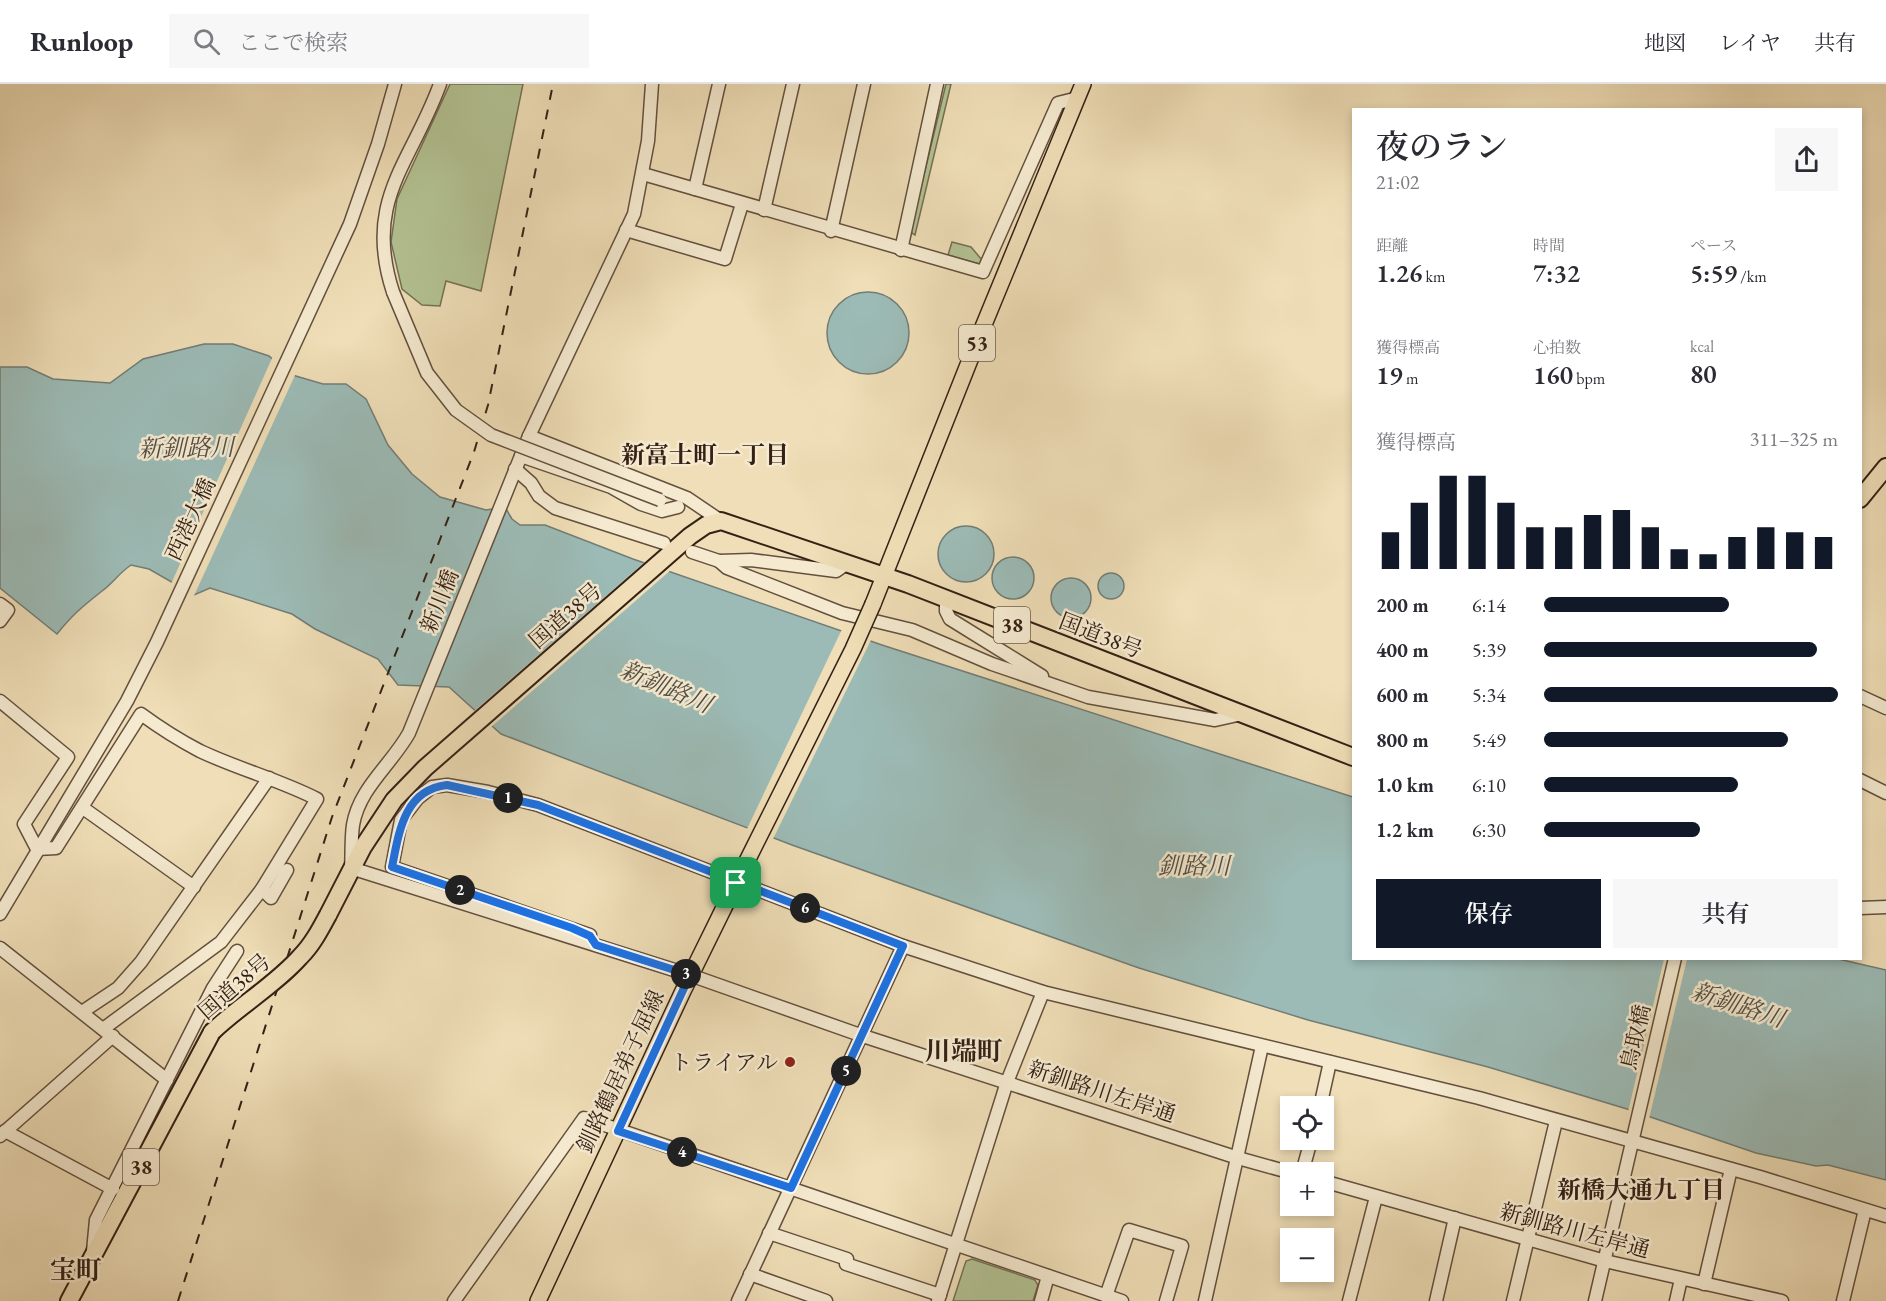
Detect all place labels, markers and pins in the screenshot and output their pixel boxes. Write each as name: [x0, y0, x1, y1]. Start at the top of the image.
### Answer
pin: 1: [493, 783, 523, 813]
pin: [710, 857, 761, 908]
pin: 2: [445, 875, 475, 905]
pin: 6: [790, 893, 820, 923]
pin: 3: [671, 959, 701, 989]
place label: トライアル: [670, 1048, 778, 1077]
marker: トライアル: [783, 1055, 797, 1069]
pin: 5: [831, 1056, 861, 1086]
pin: 4: [667, 1137, 697, 1167]

